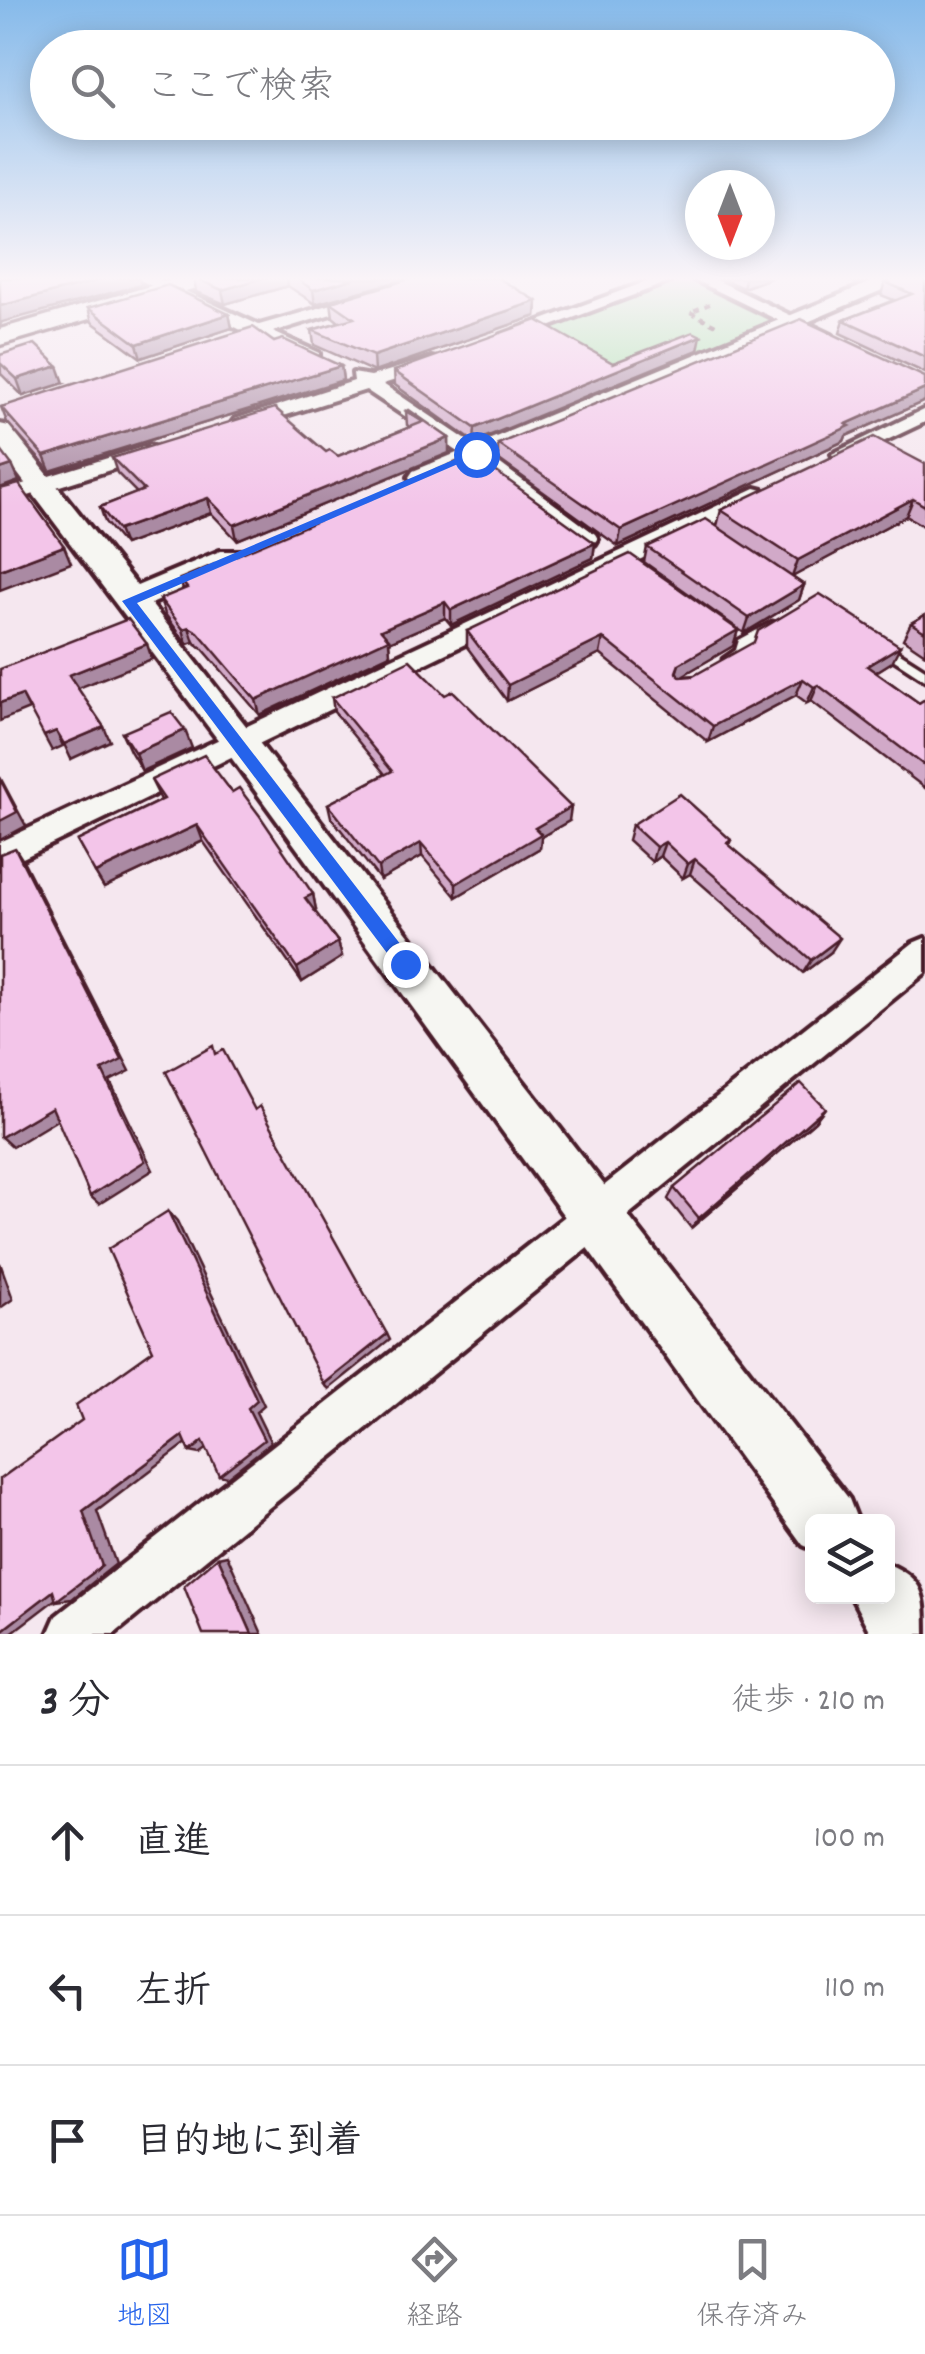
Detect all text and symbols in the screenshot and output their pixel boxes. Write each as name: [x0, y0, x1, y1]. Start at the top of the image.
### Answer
search box: [30, 30, 895, 140]
icon: search: [65, 58, 120, 113]
text: ここで検索: [145, 62, 335, 117]
north arrow: [685, 170, 775, 260]
route start: [454, 432, 500, 478]
route end: [383, 942, 429, 988]
map controls: [805, 1514, 895, 1604]
button: layers: [805, 1514, 895, 1604]
text: 3 分: [40, 1675, 110, 1735]
text: 徒歩 · 210 m: [731, 1680, 885, 1726]
icon: ahead: [40, 1813, 95, 1868]
text: 直進: [135, 1817, 211, 1872]
text: 100 m: [814, 1817, 885, 1863]
icon: left: [40, 1963, 95, 2018]
text: 左折: [135, 1967, 211, 2022]
text: 110 m: [824, 1967, 885, 2013]
icon: arrive: [40, 2113, 95, 2168]
text: 目的地に到着: [135, 2117, 363, 2172]
tab: 地図: [117, 2232, 173, 2339]
tab: 経路: [406, 2232, 462, 2339]
tab: 保存済み: [696, 2232, 808, 2339]

